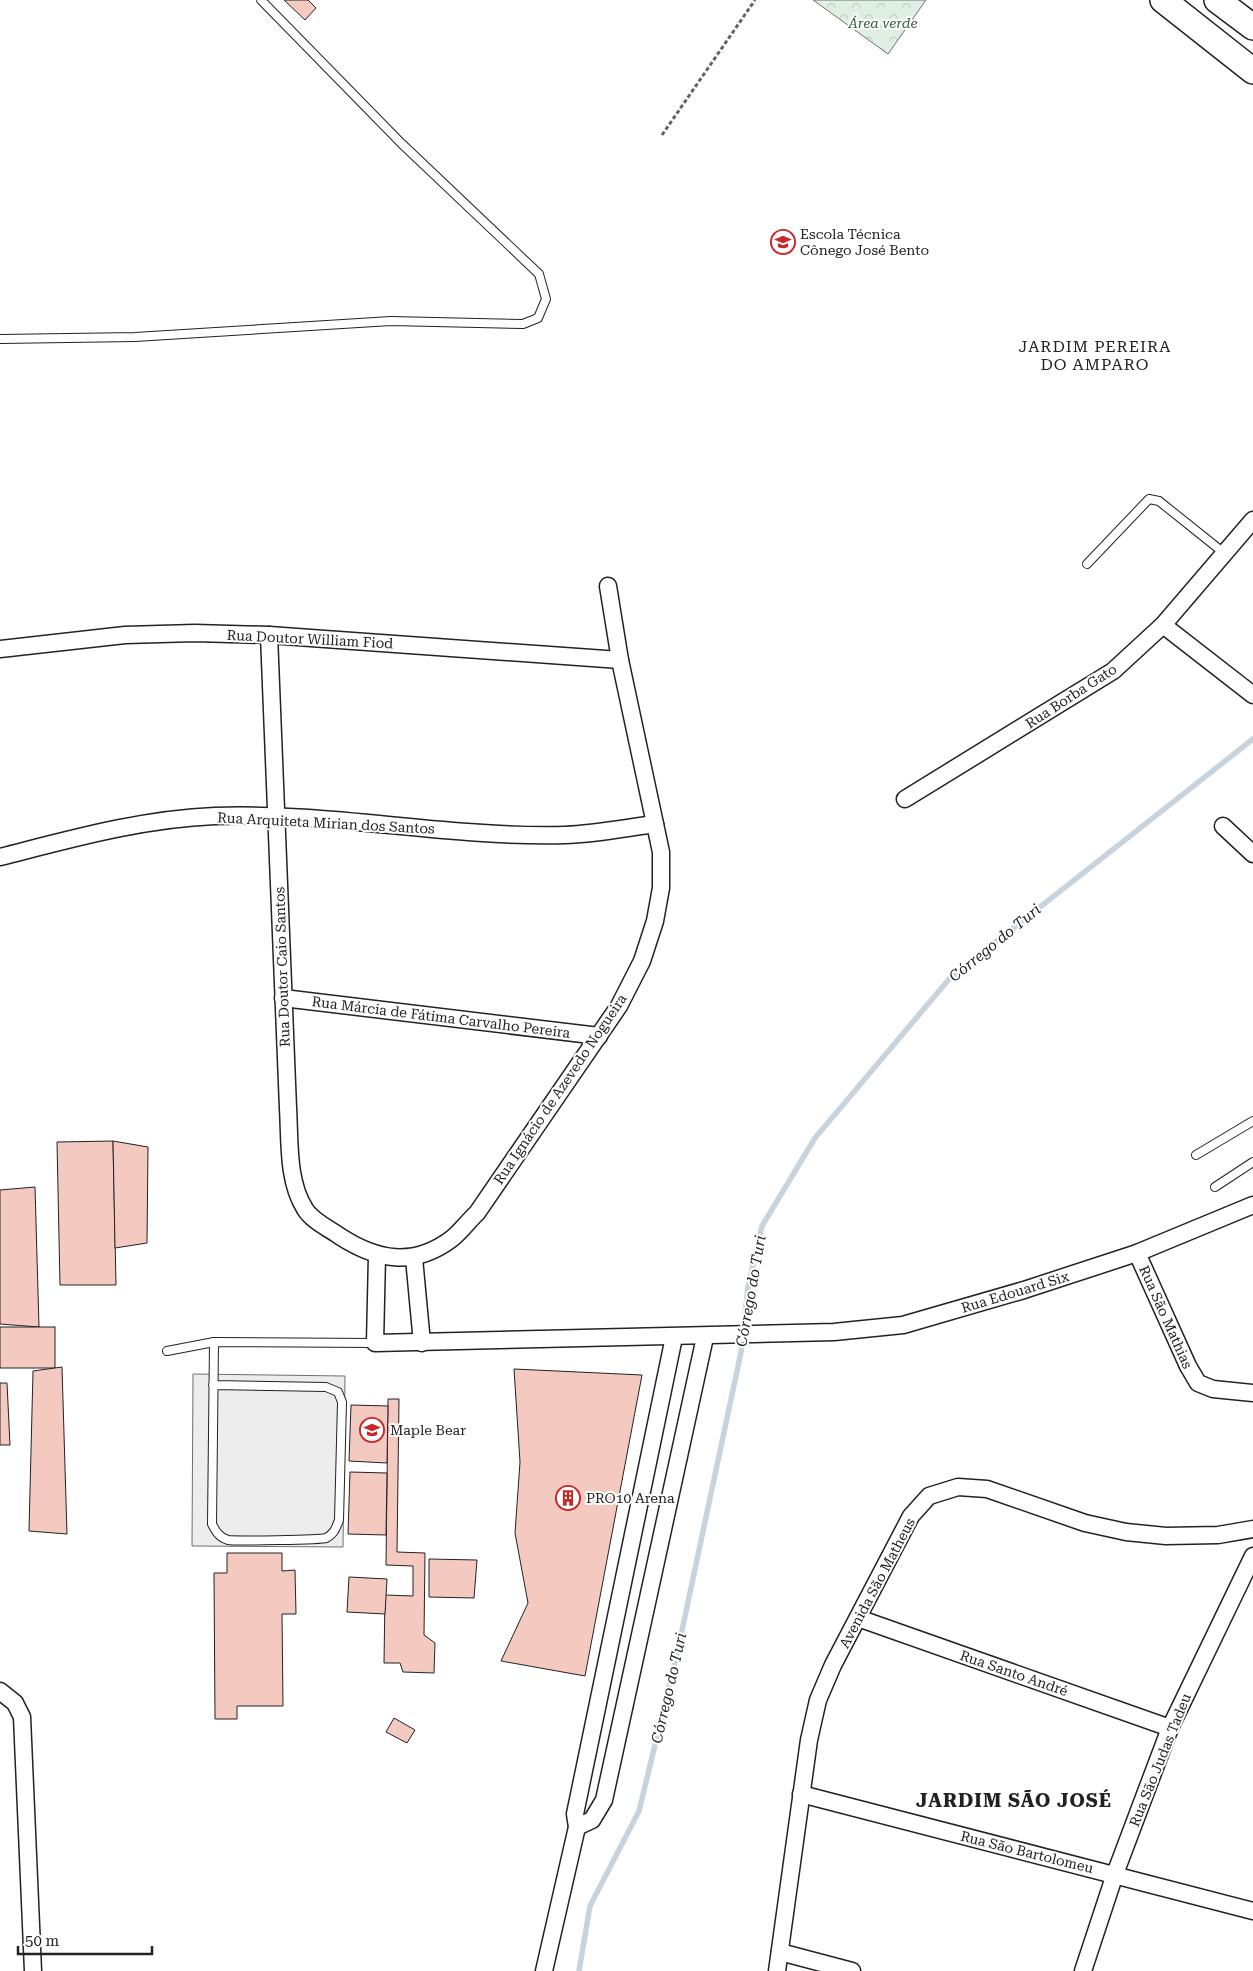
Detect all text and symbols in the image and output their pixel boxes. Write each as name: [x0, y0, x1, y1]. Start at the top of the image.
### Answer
park label: Área verde: [847, 15, 918, 31]
place label: Escola Técnica Cônego José Bento: [800, 226, 929, 258]
school or university icon: Escola Técnica Cônego José Bento: [770, 229, 796, 255]
district label: JARDIM PEREIRA DO AMPARO: [1019, 337, 1171, 374]
street label: Rua Doutor William Fiod: [226, 627, 394, 651]
street label: Rua Borba Gato: [1022, 661, 1120, 731]
street label: Rua Arquiteta Mirian dos Santos: [217, 809, 435, 837]
street label: Rua Doutor Caio Santos: [271, 886, 293, 1047]
water label: Córrego do Turi: [945, 900, 1045, 986]
street label: Rua Ignácio de Azevedo Nogueira: [490, 991, 630, 1187]
street label: Rua Márcia de Fátima Carvalho Pereira: [311, 993, 571, 1041]
water label: Córrego do Turi: [732, 1234, 770, 1348]
street label: Rua São Mathias: [1136, 1263, 1196, 1371]
street label: Rua Edouard Six: [959, 1268, 1071, 1316]
school or university icon: Maple Bear: [359, 1417, 385, 1443]
place label: Maple Bear: [390, 1422, 466, 1438]
building icon: PRO10 Arena: [555, 1485, 581, 1511]
place label: PRO10 Arena: [586, 1490, 675, 1506]
street label: Avenida São Matheus: [836, 1515, 918, 1651]
water label: Córrego do Turi: [648, 1631, 691, 1745]
street label: Rua Santo André: [958, 1647, 1070, 1699]
street label: Rua São Judas Tadeu: [1126, 1691, 1194, 1829]
district label: JARDIM SÃO JOSÉ: [916, 1789, 1112, 1812]
street label: Rua São Bartolomeu: [959, 1828, 1095, 1876]
scale bar: [18, 1924, 151, 1956]
text: 50 m: [25, 1932, 60, 1950]

